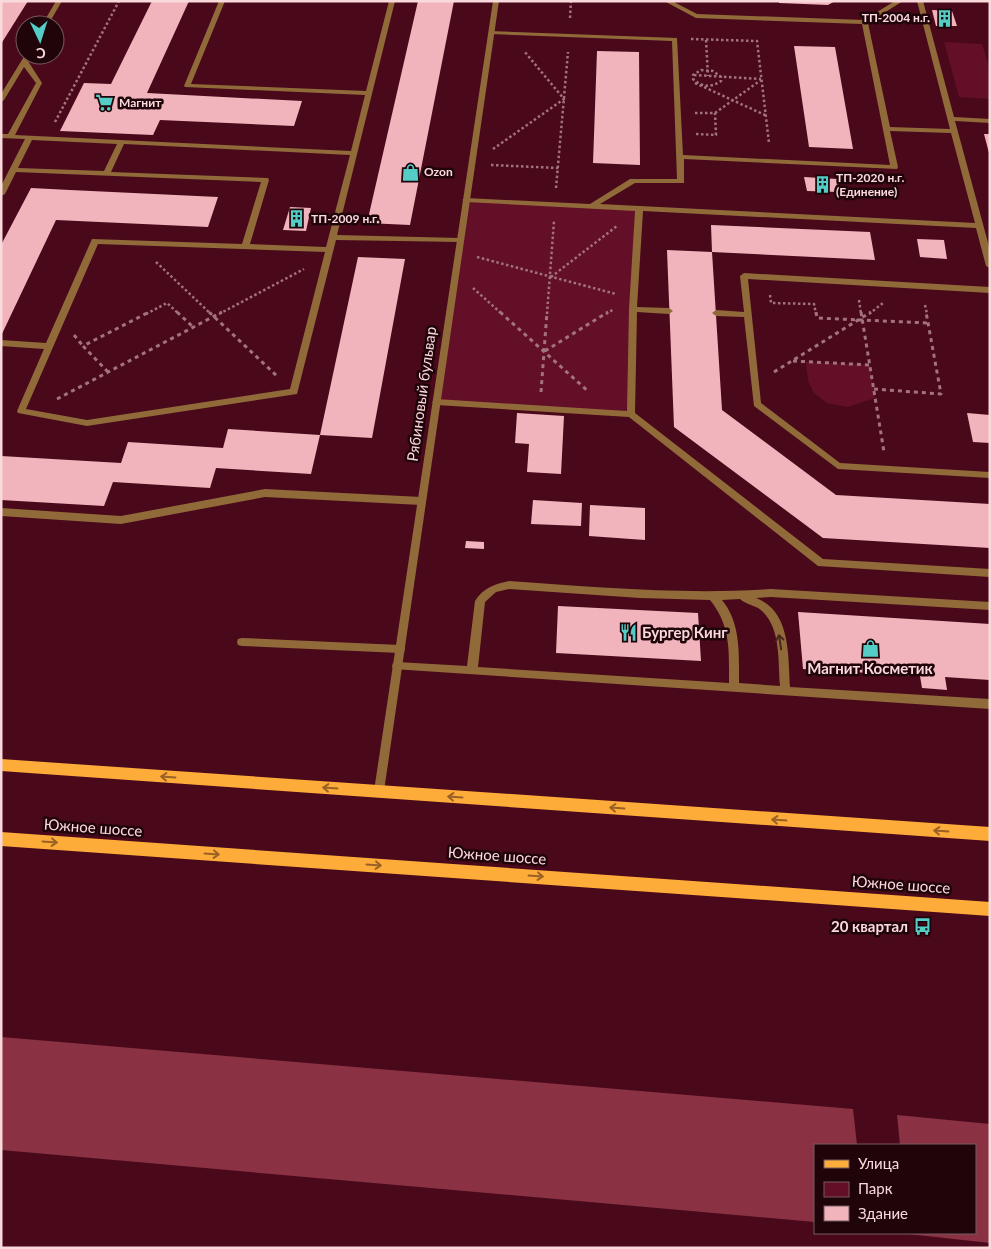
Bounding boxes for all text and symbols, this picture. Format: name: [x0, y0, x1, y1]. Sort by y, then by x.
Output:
building icon: ТП-2004 н.г.: [934, 8, 954, 28]
place label: ТП-2004 н.г.: [862, 10, 930, 25]
north arrow: [15, 15, 65, 65]
text: С: [35, 45, 46, 62]
supermarket icon: Магнит: [95, 93, 115, 113]
place label: Магнит: [119, 95, 162, 110]
shop icon: Ozon: [400, 162, 420, 182]
place label: Ozon: [424, 164, 453, 179]
place label: ТП-2020 н.г. (Единение): [836, 170, 904, 199]
building icon: ТП-2020 н.г. (Единение): [812, 175, 832, 195]
building icon: ТП-2009 н.г.: [287, 209, 307, 229]
place label: ТП-2009 н.г.: [311, 211, 379, 226]
street label: Рябиновый бульвар: [403, 325, 439, 462]
restaurant icon: Бургер Кинг: [618, 623, 638, 643]
place label: Бургер Кинг: [642, 623, 728, 641]
one-way arrow: [775, 635, 785, 651]
shop icon: Магнит Косметик: [860, 638, 880, 658]
place label: Магнит Косметик: [807, 659, 934, 677]
one-way arrow: [160, 772, 176, 781]
one-way arrow: [322, 783, 338, 793]
one-way arrow: [447, 792, 463, 801]
one-way arrow: [609, 804, 625, 813]
street label: Южное шоссе: [43, 815, 143, 839]
one-way arrow: [771, 815, 787, 824]
one-way arrow: [933, 826, 949, 836]
one-way arrow: [42, 838, 58, 847]
street label: Южное шоссе: [447, 843, 547, 867]
one-way arrow: [204, 849, 220, 858]
one-way arrow: [366, 860, 382, 870]
one-way arrow: [528, 872, 544, 881]
street label: Южное шоссе: [851, 872, 951, 896]
place label: 20 квартал: [831, 917, 908, 935]
bus stop icon: 20 квартал: [912, 917, 932, 937]
legend: [814, 1144, 976, 1234]
text: Улица: [858, 1154, 899, 1172]
text: Парк: [858, 1179, 893, 1197]
text: Здание: [858, 1204, 908, 1222]

